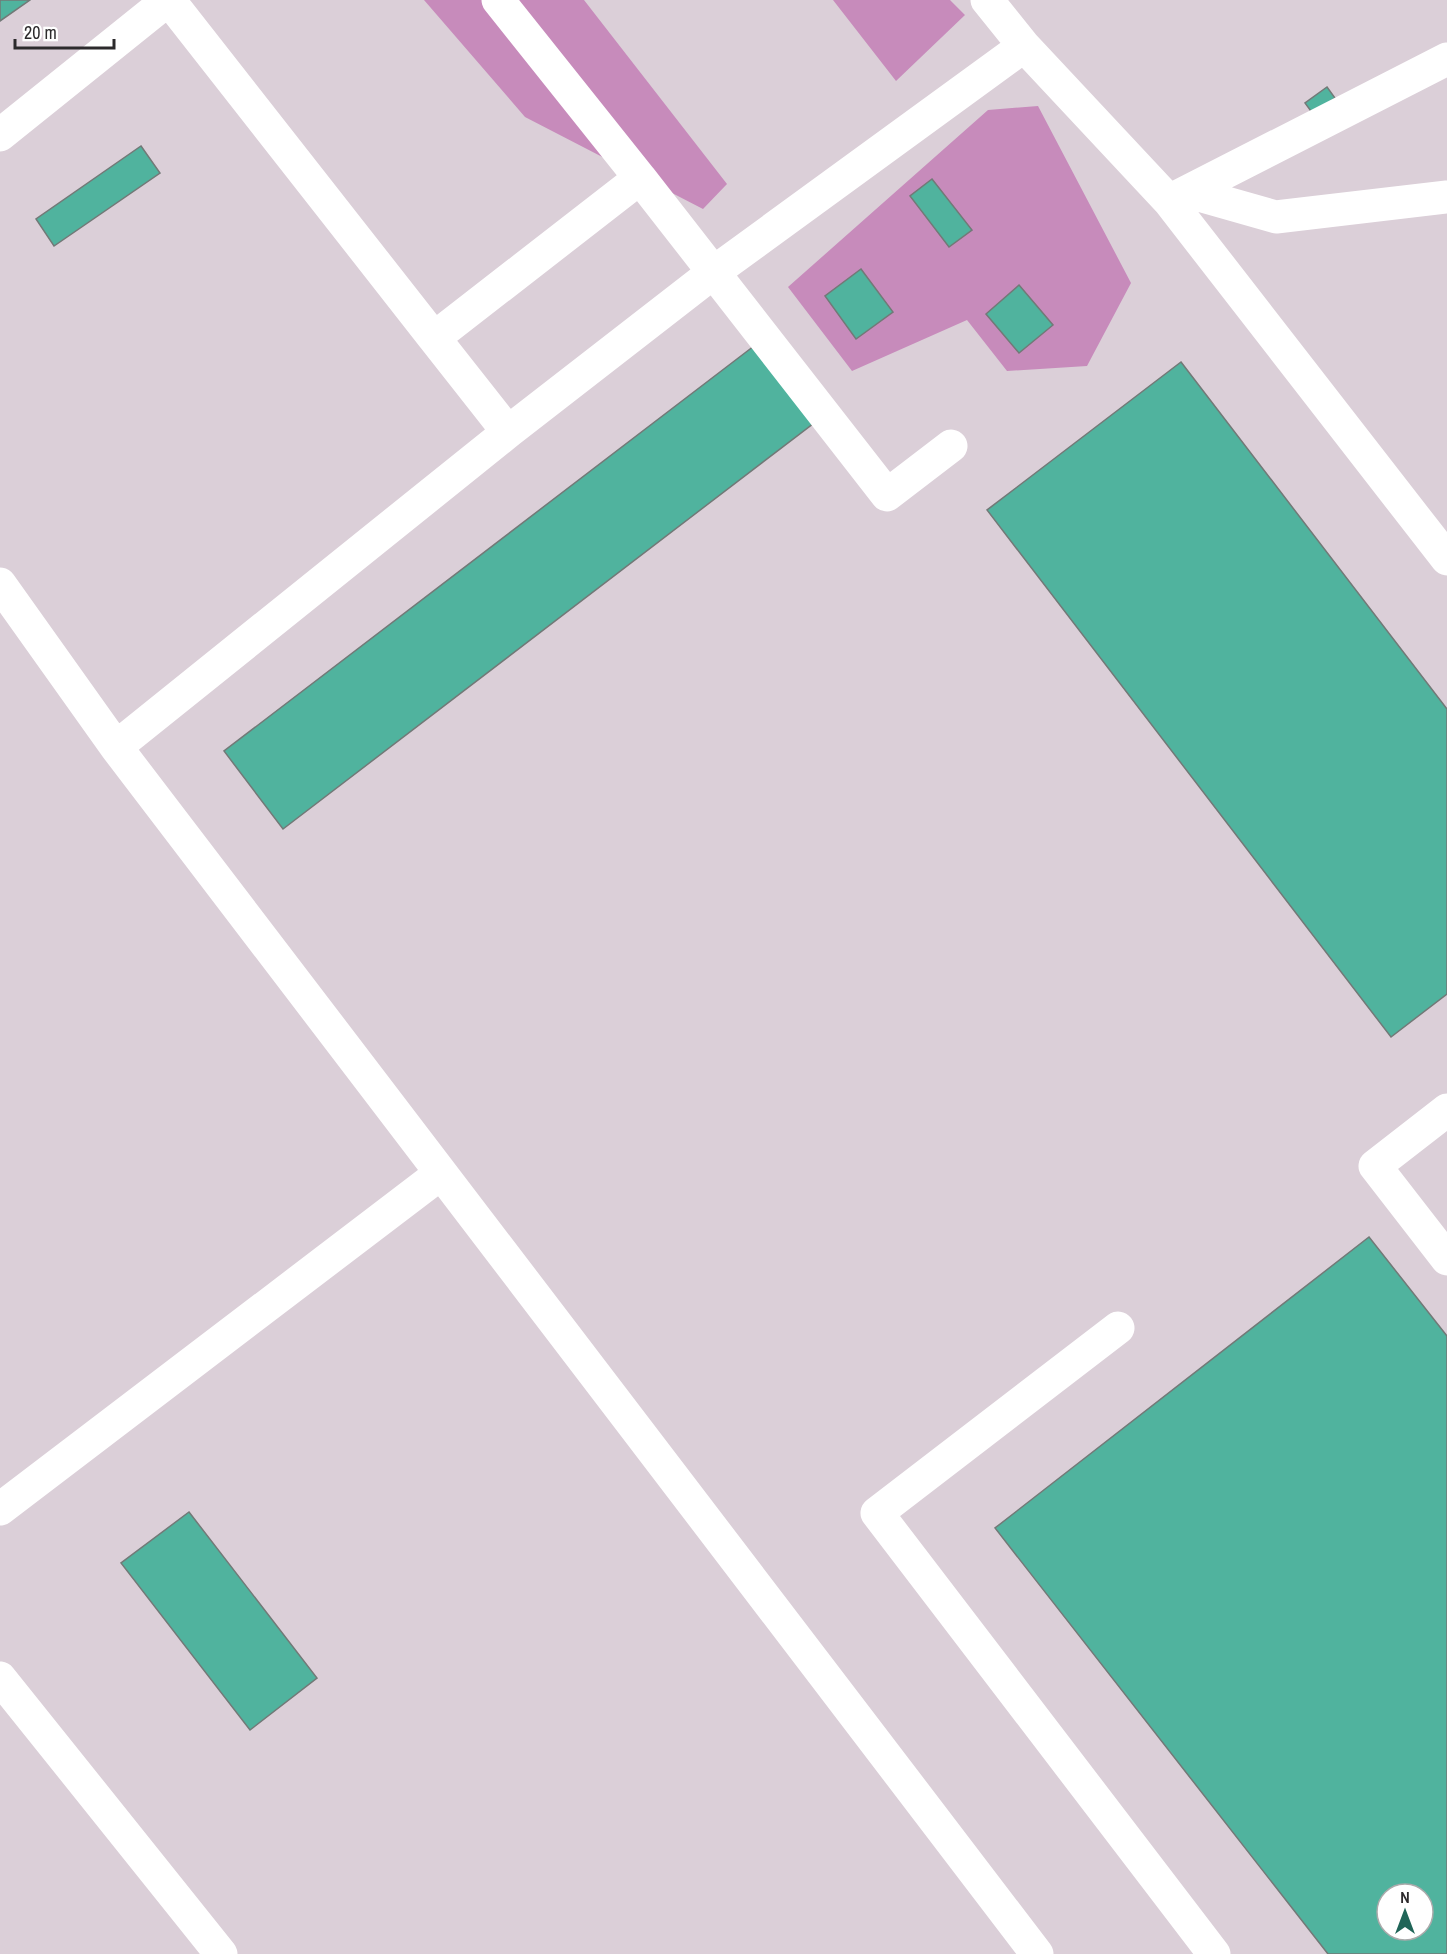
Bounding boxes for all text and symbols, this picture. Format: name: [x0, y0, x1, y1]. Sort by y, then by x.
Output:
scale bar: [15, 12, 114, 50]
text: 20 m: [24, 20, 57, 45]
north arrow: [1375, 1882, 1435, 1942]
text: N: [1400, 1886, 1410, 1908]

